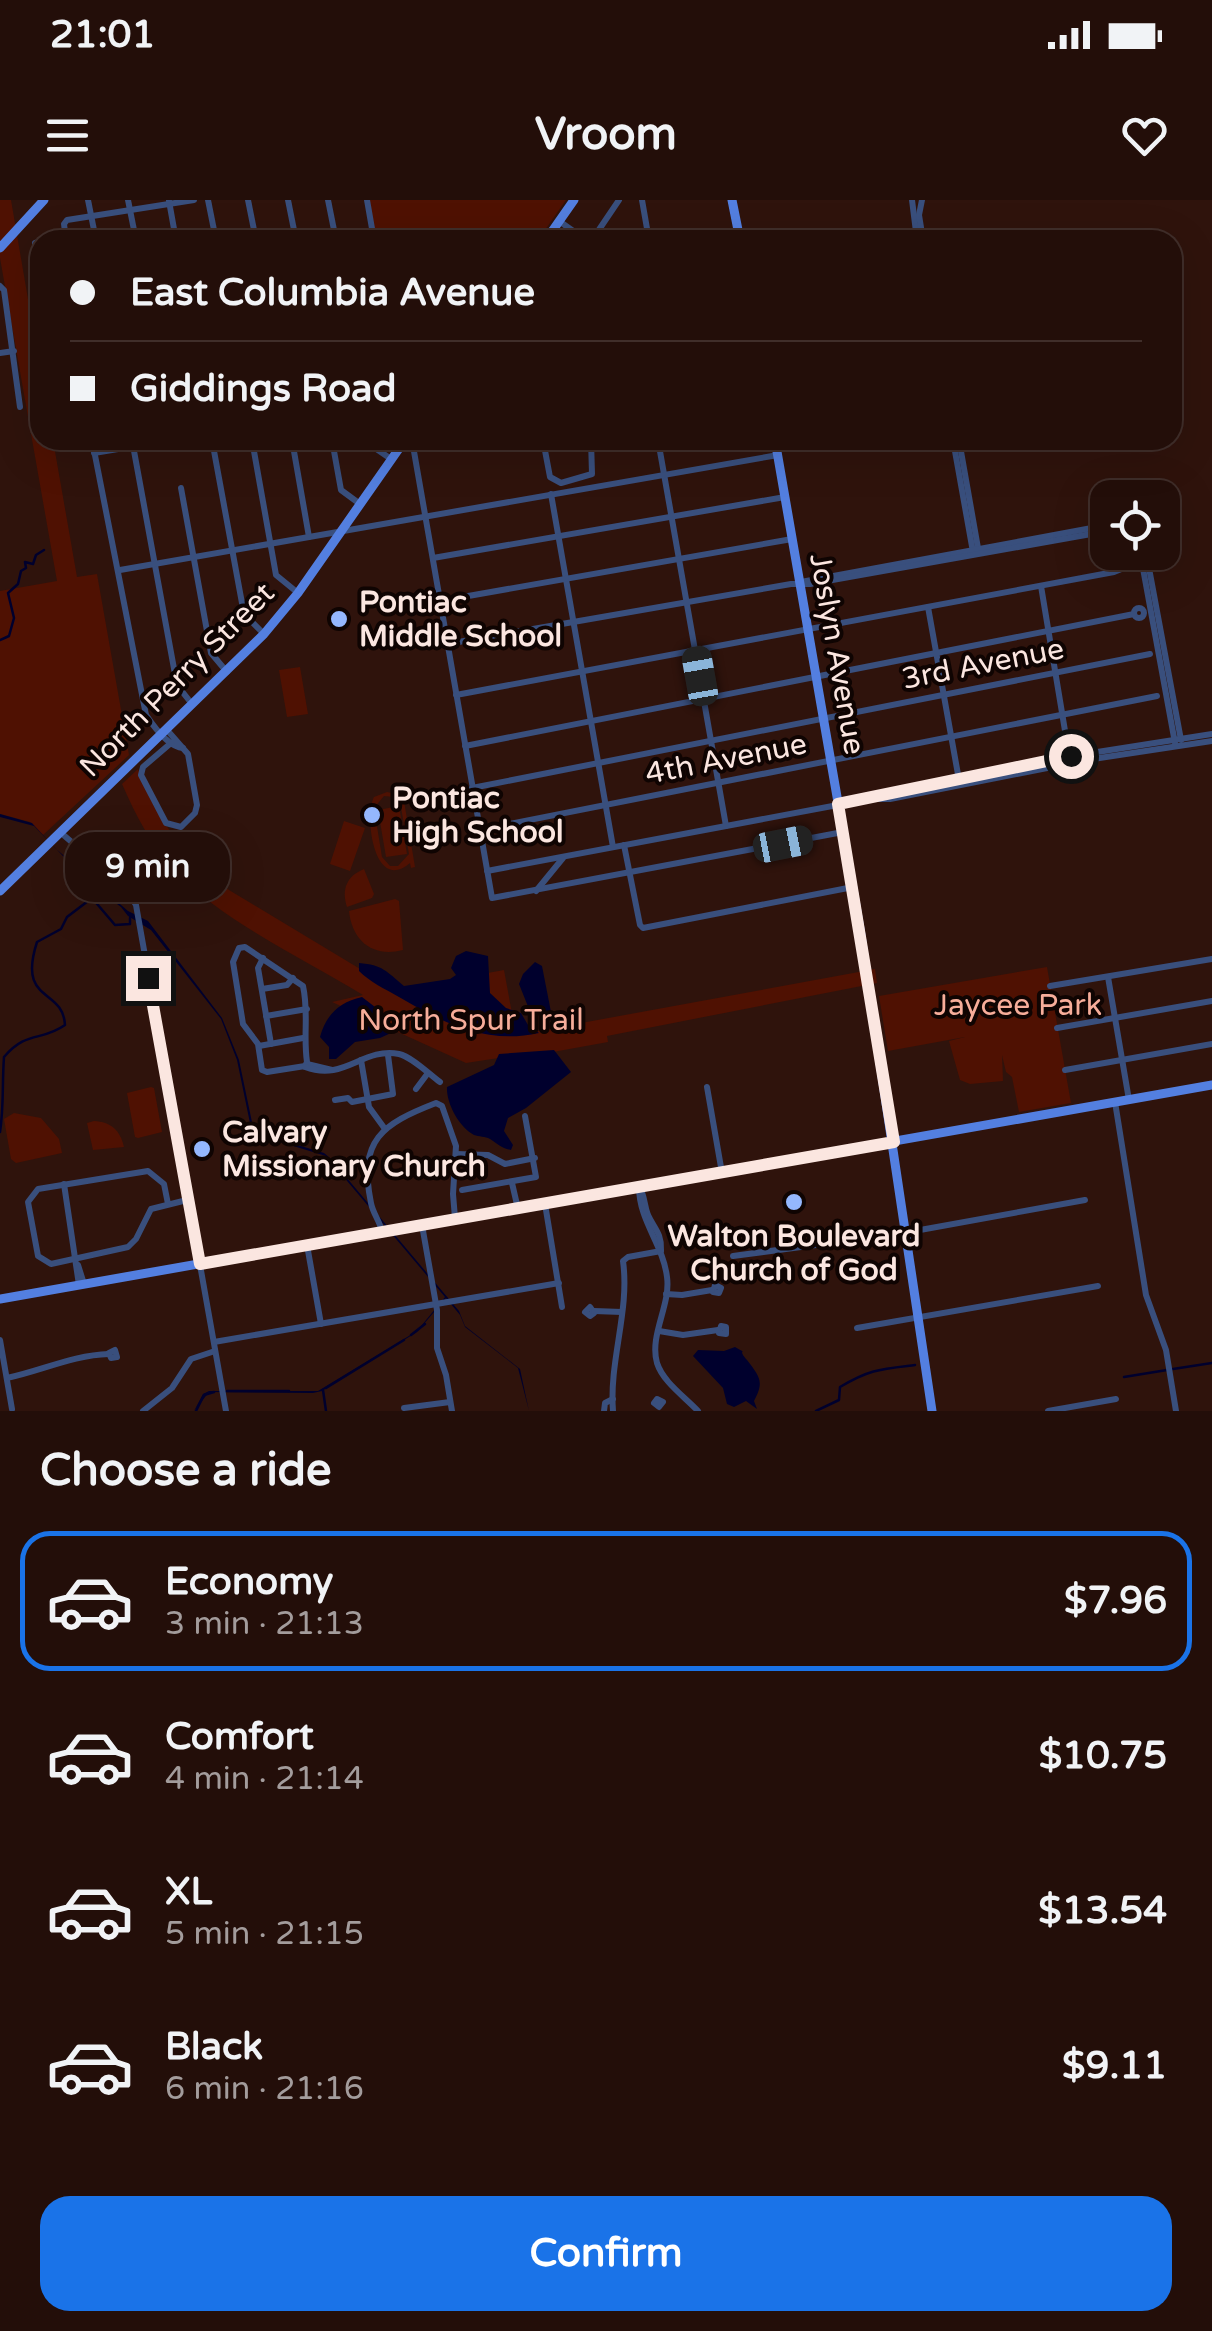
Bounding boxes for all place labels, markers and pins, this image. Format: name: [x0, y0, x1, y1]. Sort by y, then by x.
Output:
place label: Pontiac Middle School: [359, 584, 562, 655]
marker: Pontiac Middle School: [328, 608, 350, 630]
place label: Pontiac High School: [392, 780, 564, 851]
marker: Pontiac High School: [361, 804, 383, 826]
place label: Calvary Missionary Church: [222, 1114, 486, 1185]
marker: Calvary Missionary Church: [191, 1138, 213, 1160]
marker: Walton Boulevard Church of God: [783, 1191, 805, 1213]
place label: Walton Boulevard Church of God: [667, 1218, 921, 1289]

